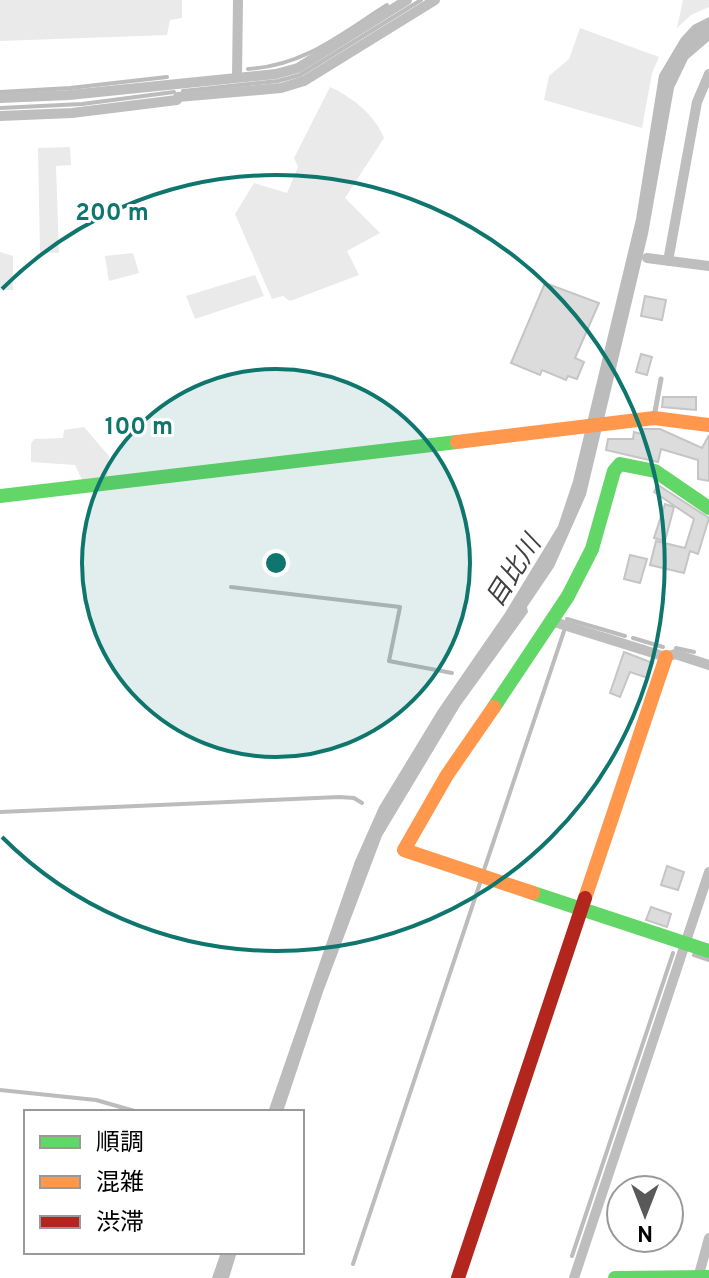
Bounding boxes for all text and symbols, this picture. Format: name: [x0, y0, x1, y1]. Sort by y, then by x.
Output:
text: 200 m: [75, 199, 149, 229]
text: 100 m: [105, 413, 173, 443]
water label: 目比川: [480, 528, 551, 614]
centre of rings: [262, 549, 290, 577]
legend: [24, 1110, 304, 1254]
text: 順調: [96, 1129, 144, 1159]
text: 混雑: [96, 1169, 144, 1199]
north arrow: [605, 1174, 685, 1254]
text: 渋滞: [96, 1209, 144, 1239]
text: N: [637, 1218, 653, 1245]

